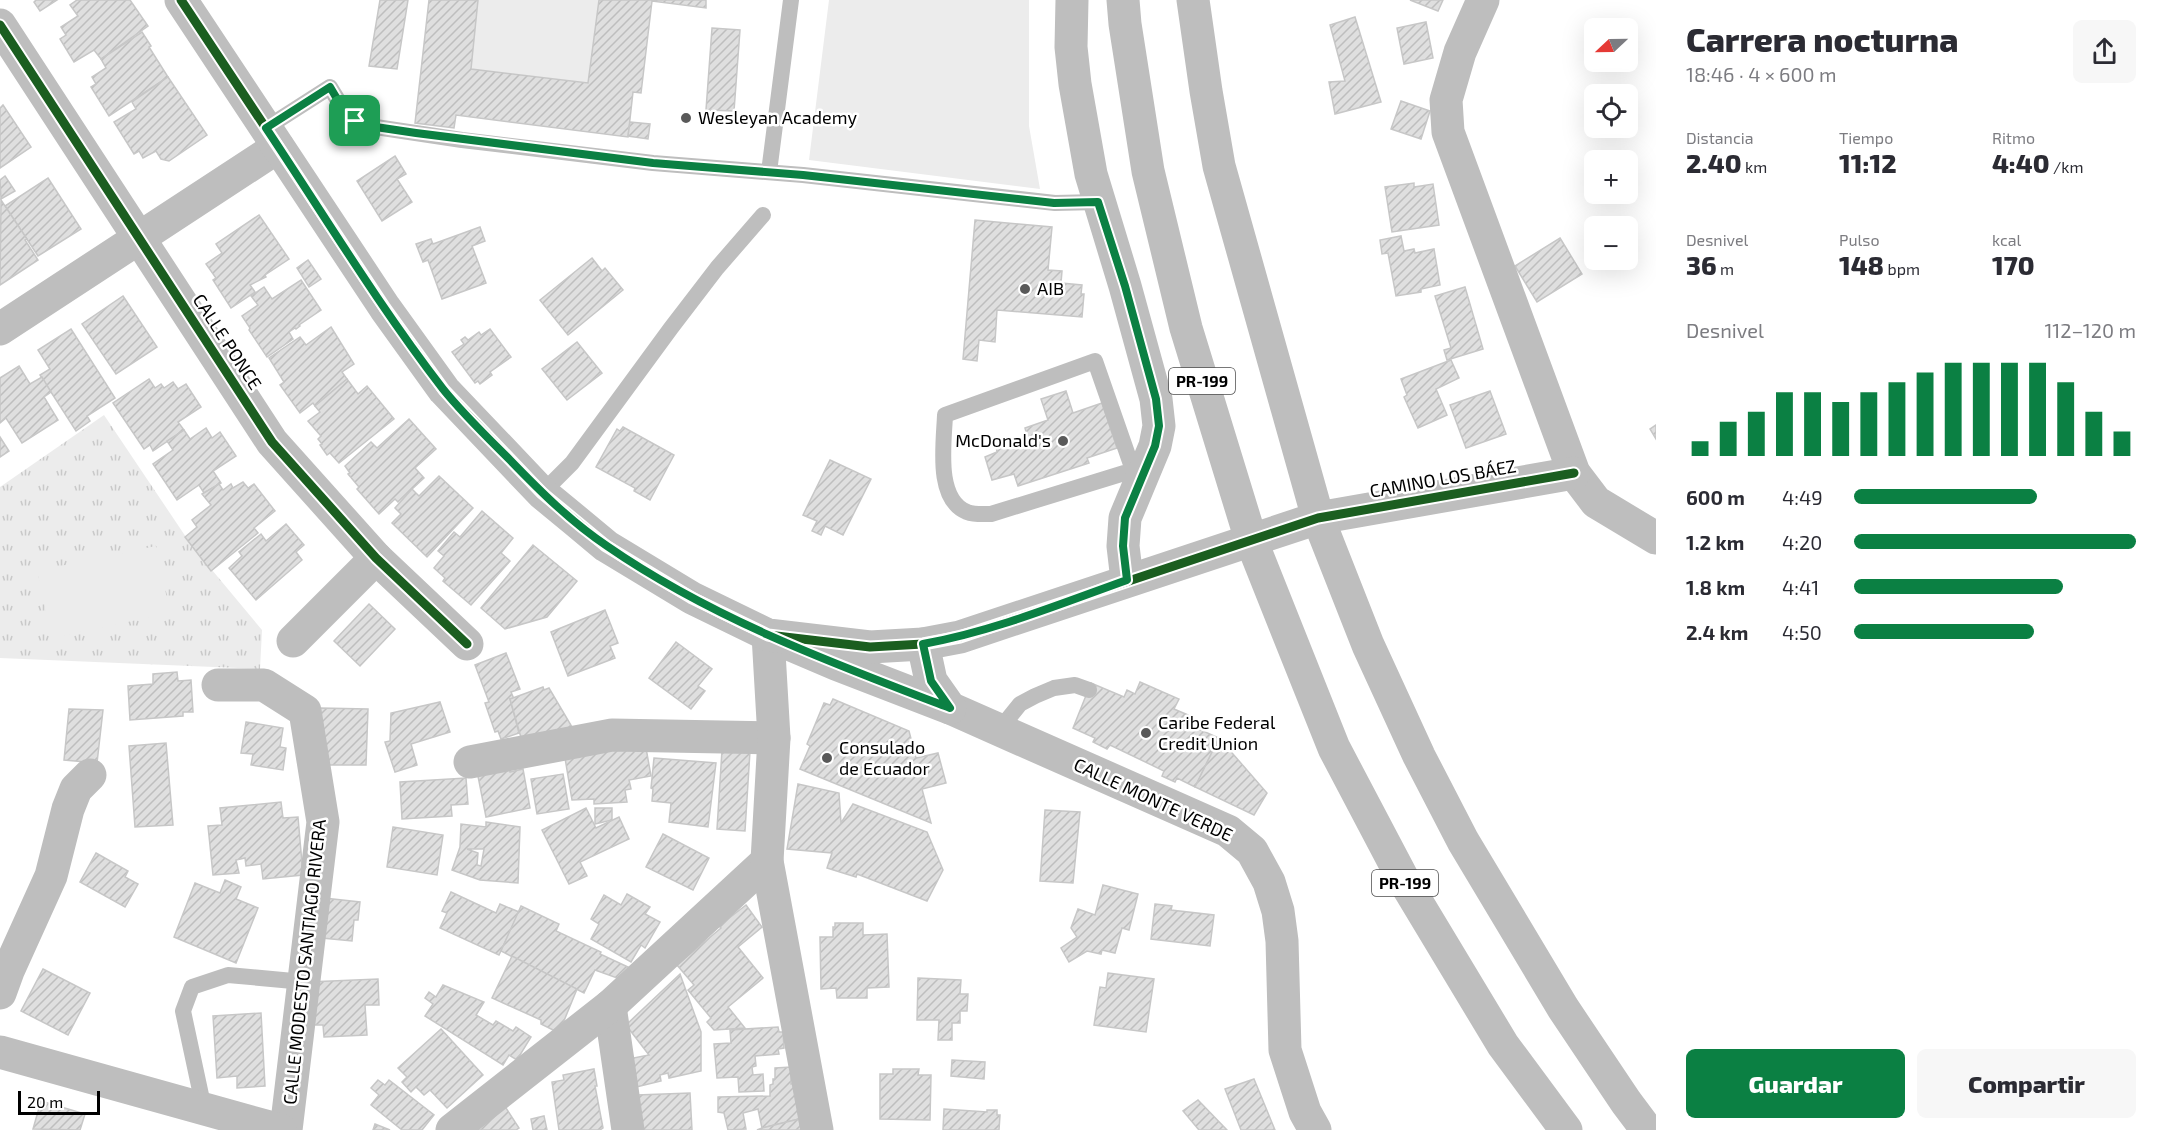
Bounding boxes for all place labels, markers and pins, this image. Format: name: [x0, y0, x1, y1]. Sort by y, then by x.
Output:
pin: [329, 95, 380, 146]
place label: Wesleyan Academy: [698, 106, 857, 128]
marker: Wesleyan Academy: [679, 111, 693, 125]
place label: AIB: [1037, 277, 1064, 299]
marker: AIB: [1018, 282, 1032, 296]
place label: McDonald's: [955, 429, 1051, 451]
marker: McDonald's: [1056, 434, 1070, 448]
place label: Caribe Federal Credit Union: [1158, 711, 1276, 754]
marker: Caribe Federal Credit Union: [1139, 726, 1153, 740]
place label: Consulado de Ecuador: [839, 736, 930, 779]
marker: Consulado de Ecuador: [820, 751, 834, 765]

